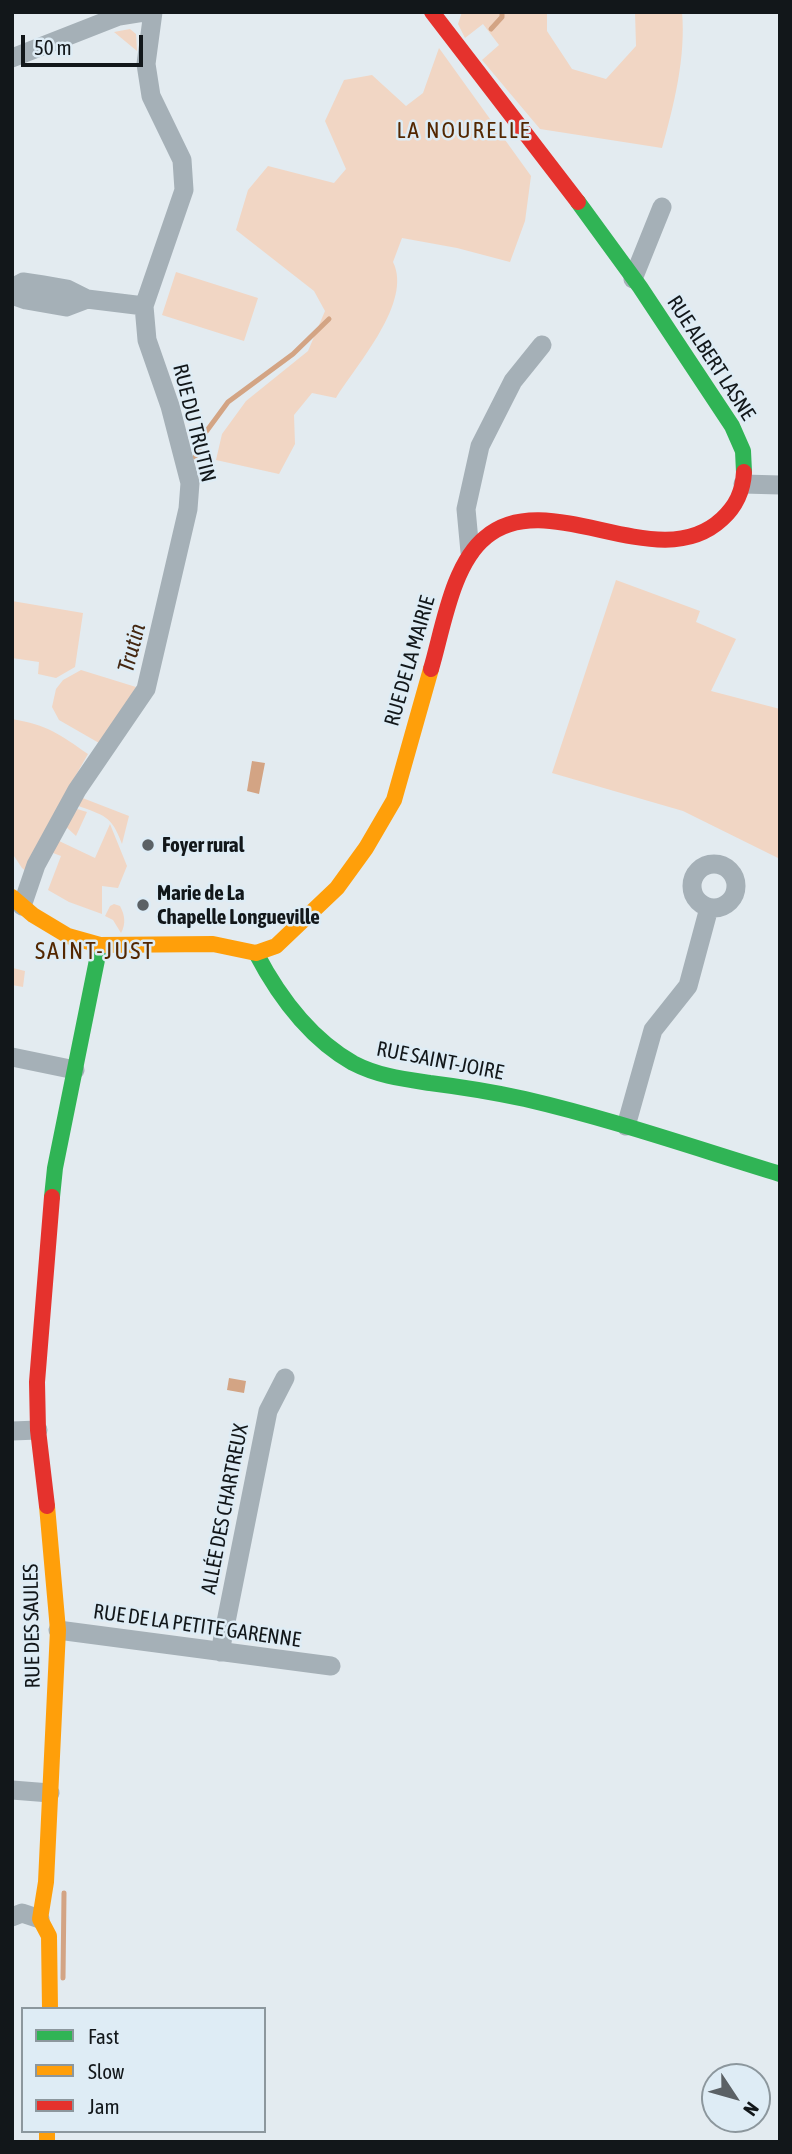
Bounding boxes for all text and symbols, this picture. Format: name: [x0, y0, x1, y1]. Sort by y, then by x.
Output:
scale bar: [24, 21, 147, 65]
text: 50 m: [34, 35, 72, 59]
district label: LA NOURELLE: [398, 117, 530, 145]
street label: RUE ALBERT LASNE: [661, 291, 761, 425]
street label: RUE DU TRUTIN: [167, 361, 221, 485]
street label: RUE DE LA MAIRIE: [379, 593, 441, 729]
water label: Trutin: [112, 620, 152, 676]
place label: Foyer rural: [162, 832, 244, 858]
marker: Foyer rural: [140, 837, 156, 853]
place label: Marie de La Chapelle Longueville: [157, 880, 320, 930]
marker: Marie de La Chapelle Longueville: [135, 897, 151, 913]
district label: SAINT-JUST: [36, 937, 154, 965]
street label: RUE SAINT-JOIRE: [374, 1036, 506, 1086]
street label: ALLÉE DES CHARTREUX: [196, 1422, 254, 1596]
street label: RUE DES SAULES: [18, 1564, 46, 1688]
street label: RUE DE LA PETITE GARENNE: [92, 1599, 302, 1653]
legend: [21, 2007, 266, 2133]
text: Fast: [88, 2024, 119, 2048]
text: Slow: [88, 2059, 124, 2083]
north arrow: [701, 2063, 771, 2133]
text: Jam: [88, 2094, 120, 2118]
text: N: [739, 2098, 764, 2120]

